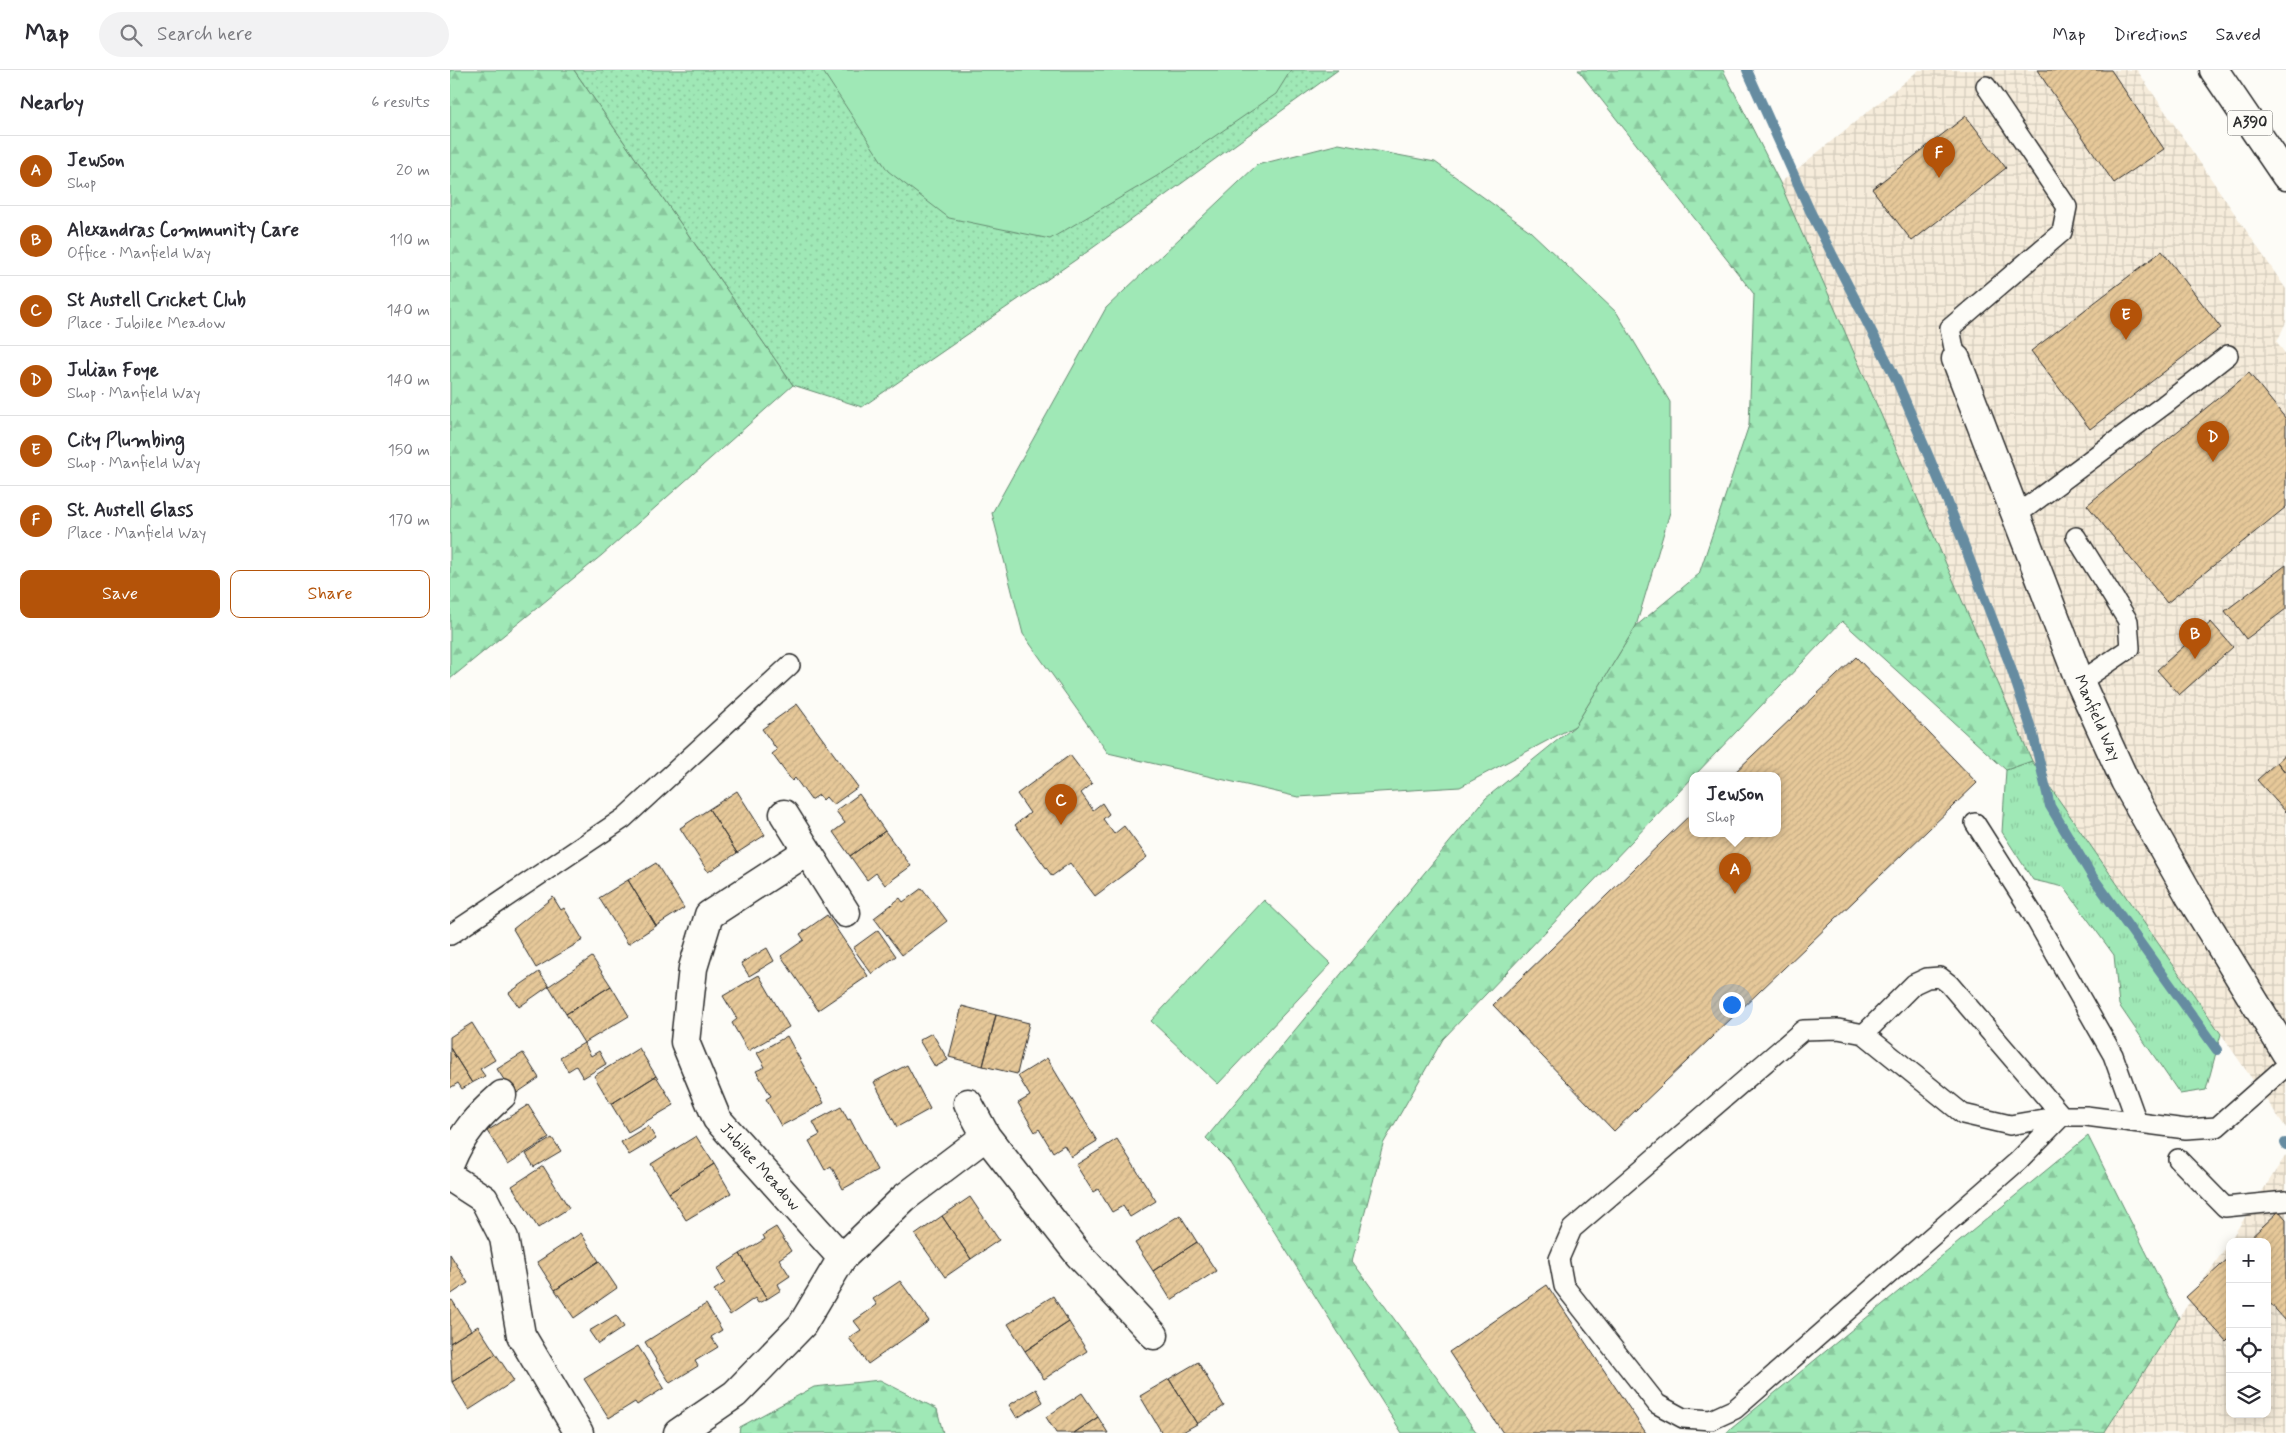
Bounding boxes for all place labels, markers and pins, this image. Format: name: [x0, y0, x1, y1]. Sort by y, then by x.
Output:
pin: F: [1923, 137, 1955, 178]
pin: E: [2110, 299, 2142, 340]
pin: D: [2197, 421, 2229, 462]
pin: B: [2179, 618, 2211, 659]
pin: C: [1045, 784, 1077, 825]
pin: A: [1719, 853, 1751, 894]

